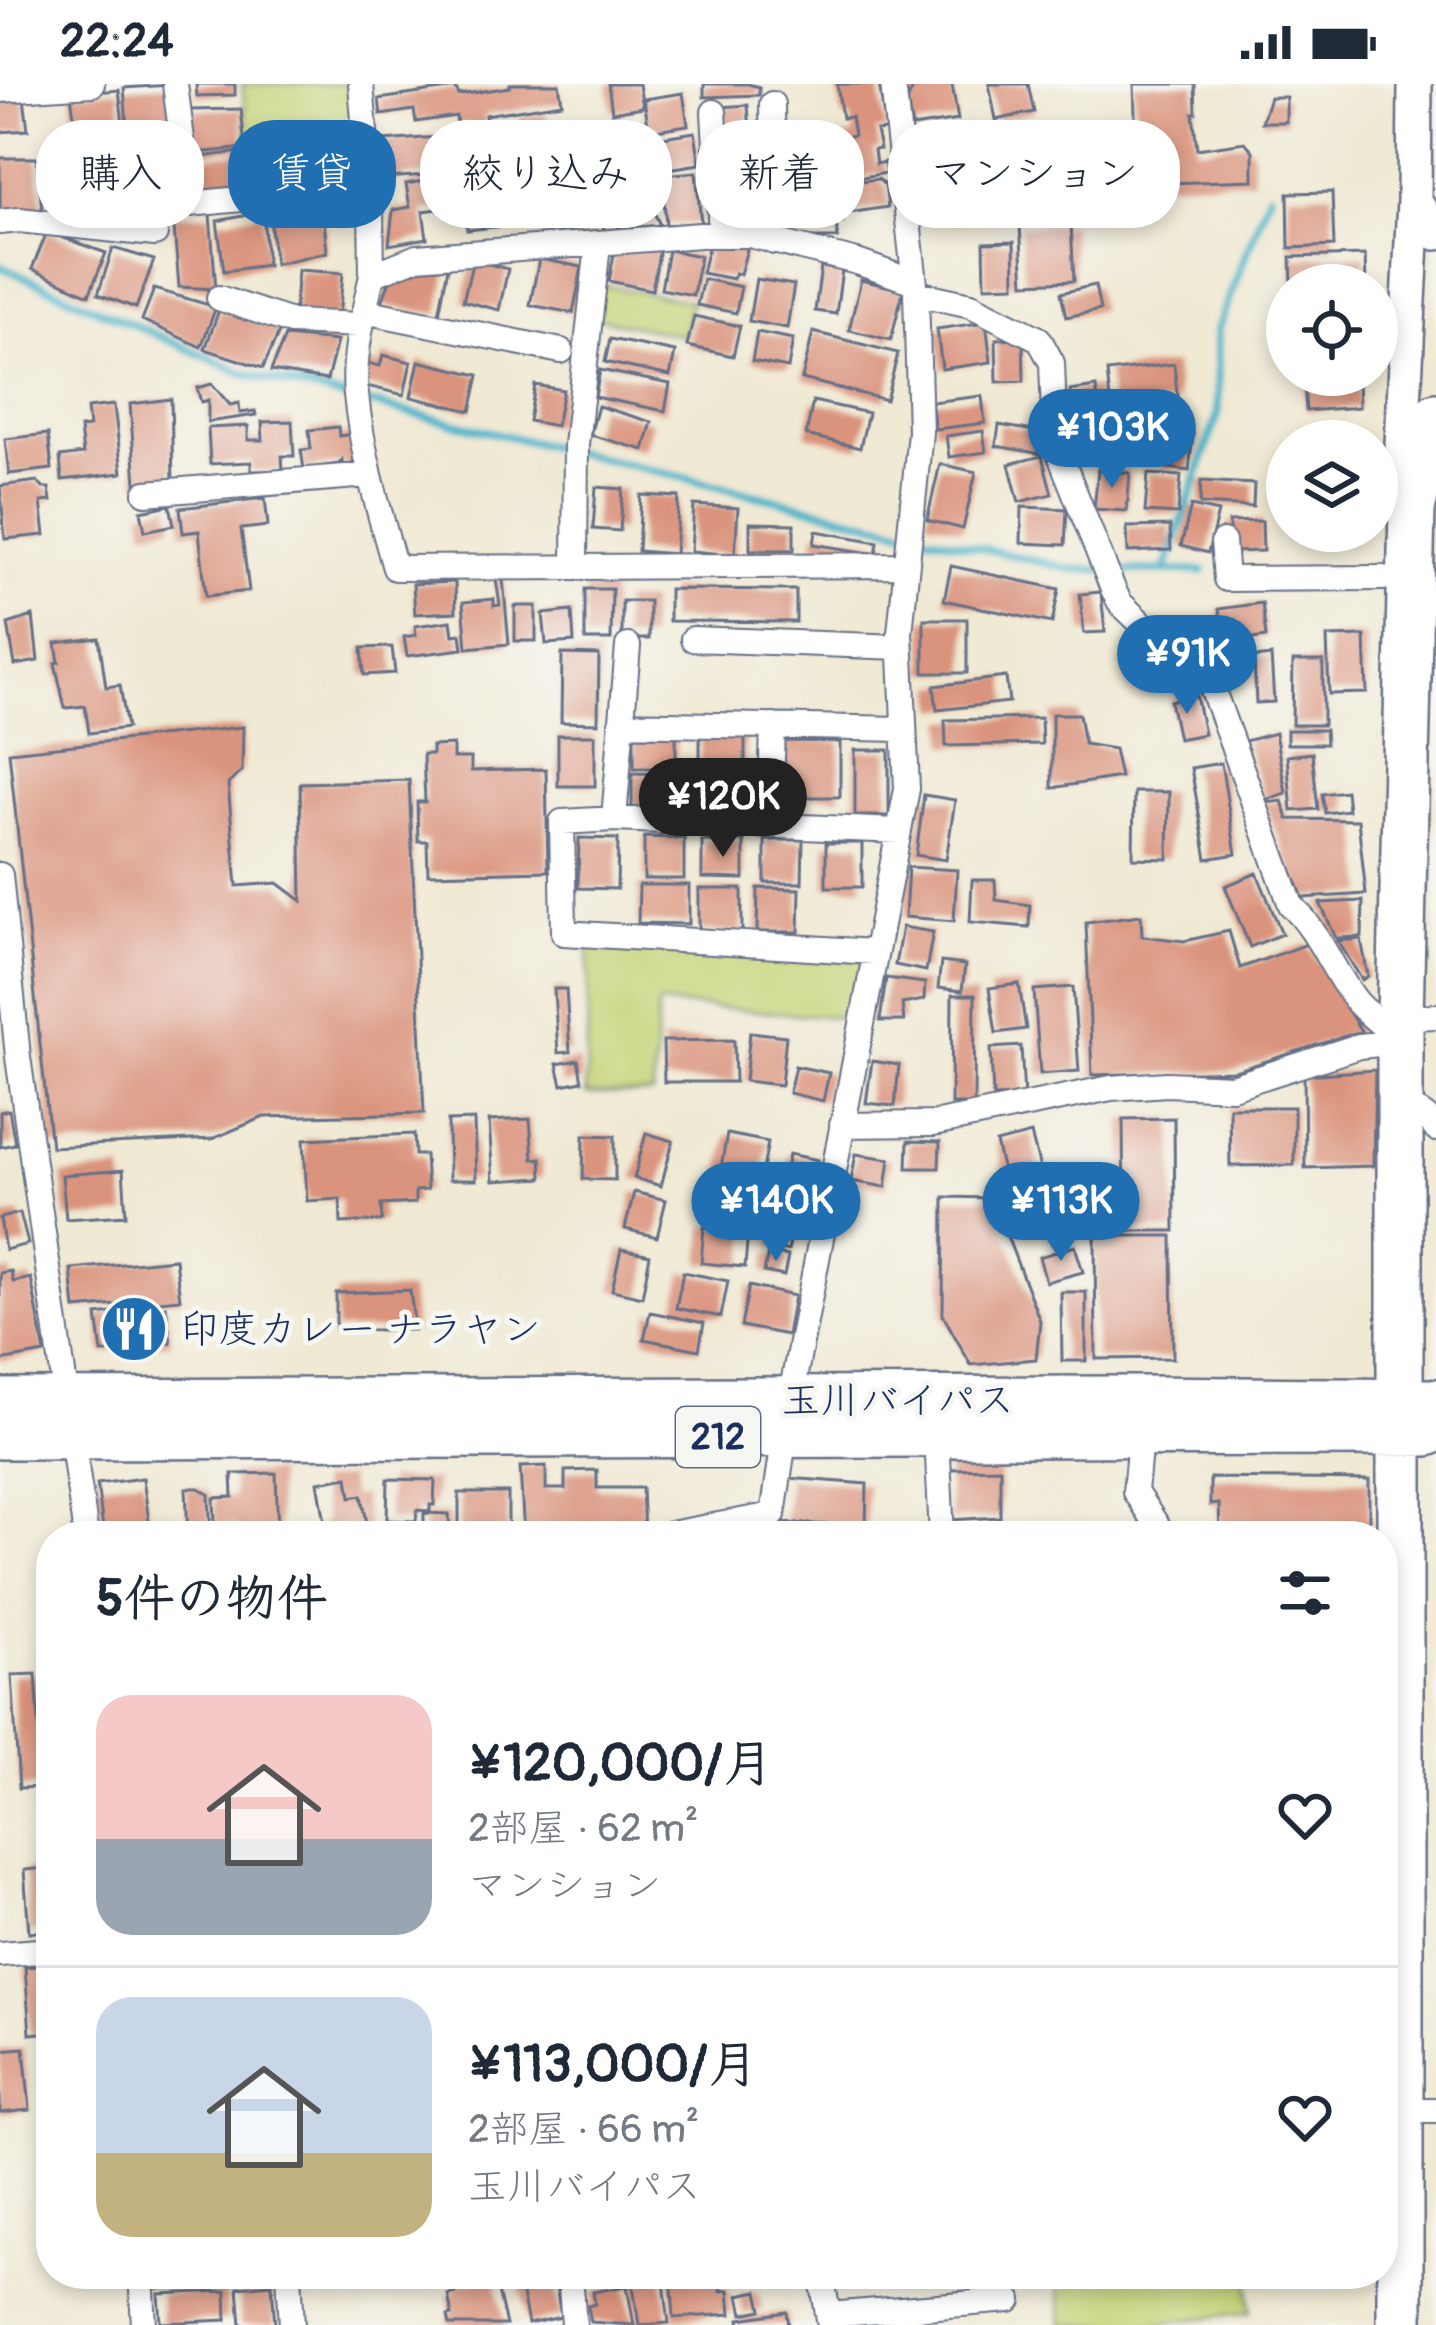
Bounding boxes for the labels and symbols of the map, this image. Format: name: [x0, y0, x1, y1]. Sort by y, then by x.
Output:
pin: ¥103K: [1028, 389, 1196, 491]
pin: ¥91K: [1116, 615, 1258, 717]
pin: ¥120K: [639, 758, 807, 860]
pin: ¥140K: [692, 1162, 860, 1264]
pin: ¥113K: [977, 1162, 1145, 1264]
restaurant icon: 印度カレー ナラヤン: [99, 1294, 169, 1364]
place label: 印度カレー ナラヤン: [180, 1305, 541, 1354]
street label: 玉川バイパス: [781, 1376, 1015, 1425]
road number: 212: [676, 1407, 760, 1467]

